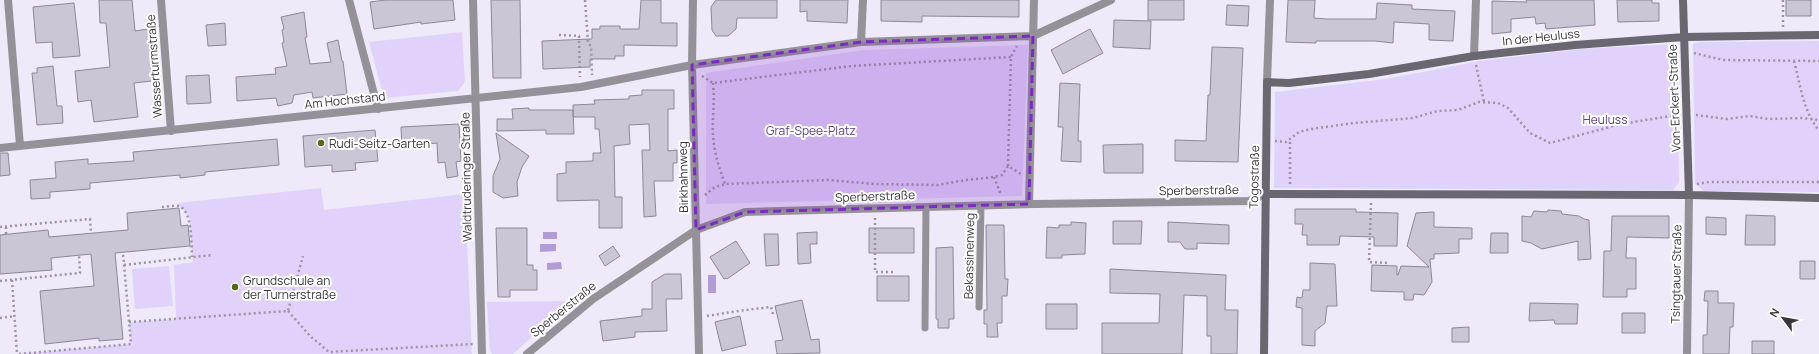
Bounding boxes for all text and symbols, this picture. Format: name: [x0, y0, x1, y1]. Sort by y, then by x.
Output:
street label: Wasserturmstraße: [142, 14, 166, 118]
street label: In der Heuluss: [1501, 24, 1581, 50]
street label: Von-Erckert-Straße: [1664, 44, 1684, 152]
street label: Am Hochstand: [304, 87, 386, 113]
park label: Heuluss: [1583, 111, 1627, 128]
street label: Waldtruderinger Straße: [456, 112, 476, 242]
park label: Graf-Spee-Platz: [766, 122, 856, 139]
place label: Rudi-Seitz-Garten: [329, 135, 430, 152]
marker: Rudi-Seitz-Garten: [316, 138, 326, 148]
street label: Birkhahnweg: [674, 141, 692, 213]
street label: Togostraße: [1245, 145, 1263, 209]
street label: Sperberstraße: [1159, 181, 1239, 199]
street label: Sperberstraße: [835, 186, 915, 206]
street label: Bekassinenweg: [960, 213, 978, 299]
street label: Tsingtauer Straße: [1667, 224, 1685, 324]
place label: Grundschule an der Turnerstraße: [243, 272, 336, 303]
street label: Sperberstraße: [527, 277, 599, 341]
marker: Grundschule an der Turnerstraße: [230, 282, 240, 292]
north arrow: [1763, 298, 1803, 338]
text: N: [1766, 305, 1783, 320]

